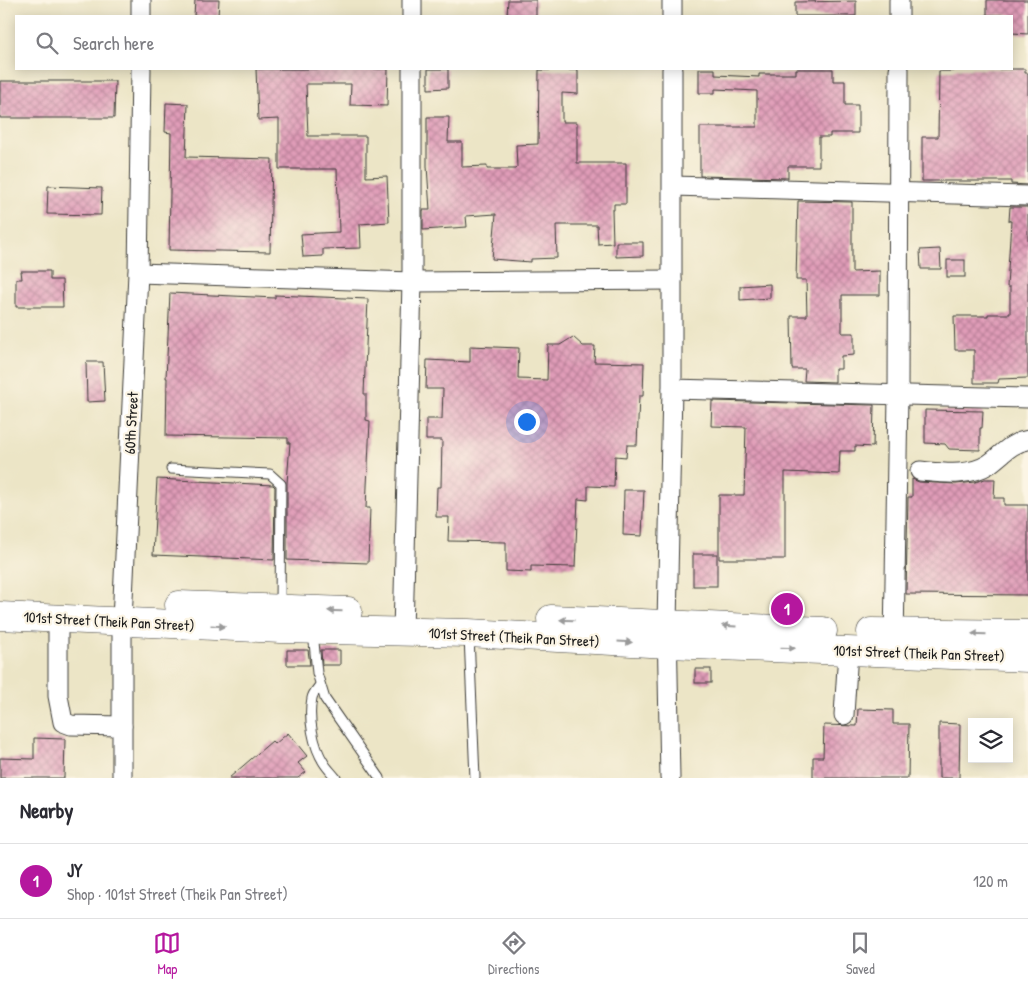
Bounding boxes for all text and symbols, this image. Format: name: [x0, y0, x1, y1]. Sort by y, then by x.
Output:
search box: [15, 15, 1013, 70]
icon: search: [33, 29, 61, 57]
text: Search here: [73, 30, 154, 56]
street label: 60th Street: [119, 390, 143, 455]
your location: [514, 409, 540, 435]
pin: 1: [771, 590, 803, 628]
street label: 101st Street (Theik Pan Street): [23, 606, 195, 636]
one-way arrow: [326, 606, 342, 614]
one-way arrow: [559, 615, 575, 623]
one-way arrow: [210, 622, 226, 630]
street label: 101st Street (Theik Pan Street): [428, 622, 600, 652]
one-way arrow: [721, 622, 737, 630]
one-way arrow: [971, 630, 987, 638]
one-way arrow: [618, 638, 634, 646]
street label: 101st Street (Theik Pan Street): [833, 640, 1005, 666]
one-way arrow: [780, 645, 796, 653]
map controls: [968, 718, 1013, 763]
button: layers: [968, 718, 1013, 763]
text: Nearby: [20, 796, 73, 825]
text: JY: [67, 857, 82, 883]
text: 1: [33, 870, 39, 892]
text: 120 m: [973, 870, 1008, 892]
text: Shop · 101st Street (Theik Pan Street): [67, 883, 288, 905]
tab: Map: [153, 929, 181, 978]
tab: Directions: [488, 929, 539, 978]
tab: Saved: [846, 929, 875, 978]

